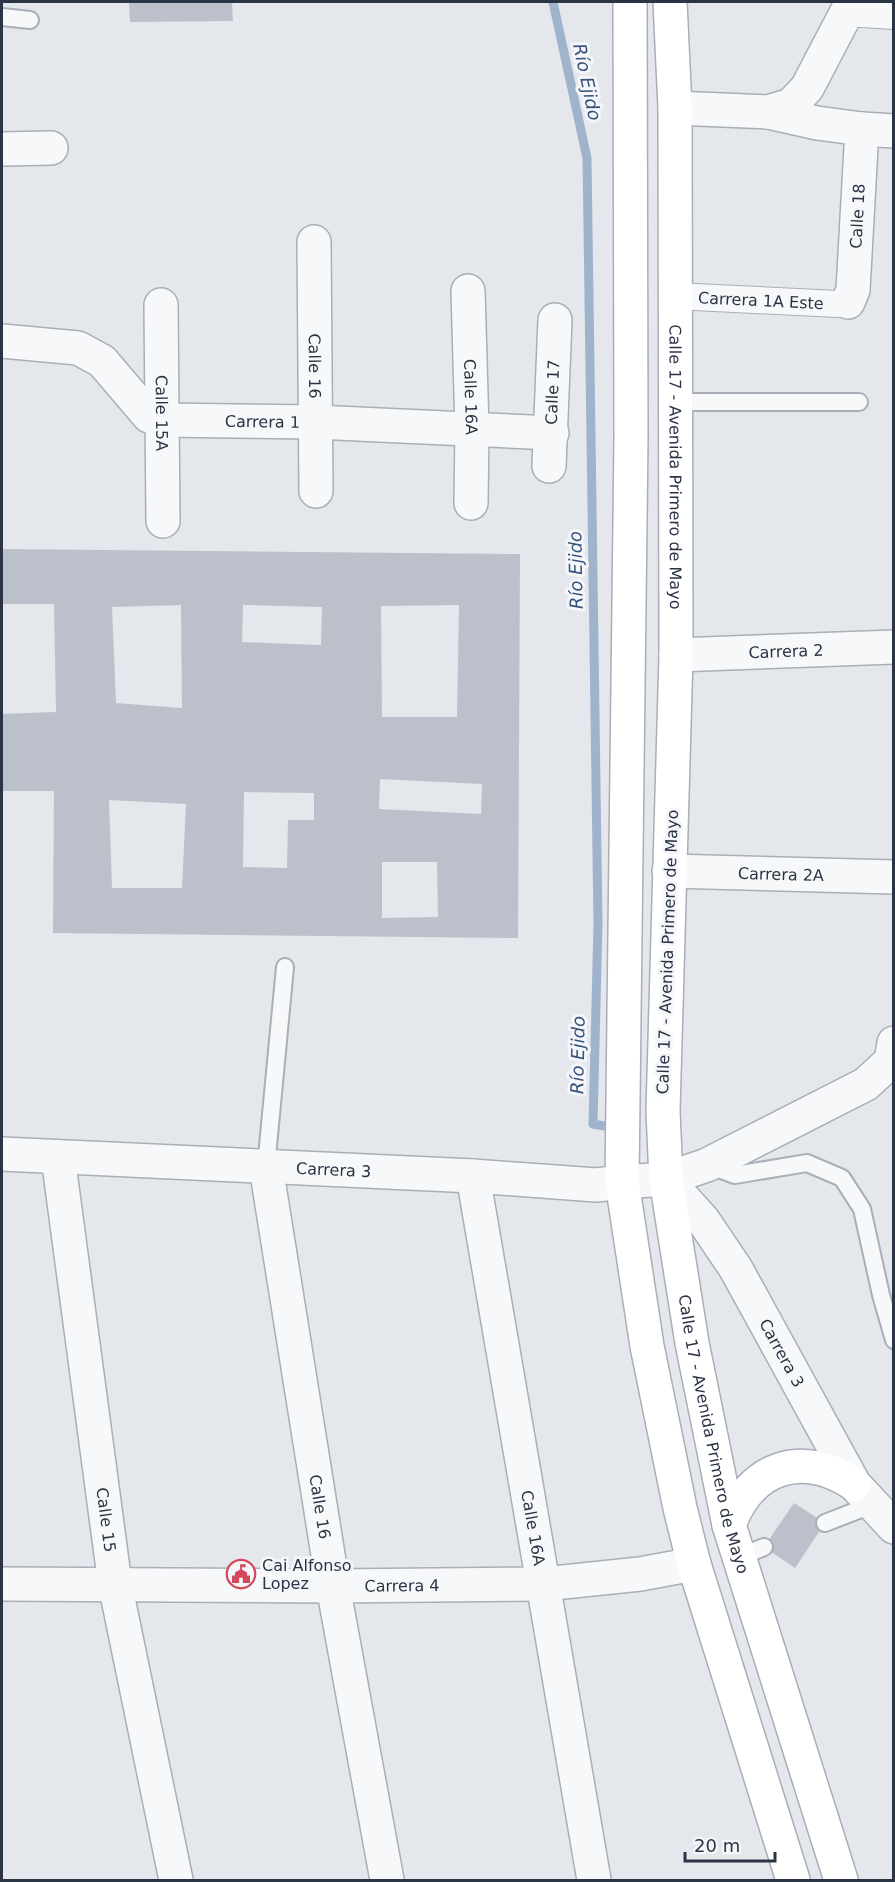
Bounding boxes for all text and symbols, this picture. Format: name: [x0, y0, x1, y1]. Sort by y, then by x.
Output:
water label: Río Ejido: [569, 42, 606, 122]
street label: Calle 18: [846, 183, 869, 249]
street label: Carrera 1A Este: [698, 288, 824, 313]
street label: Calle 17 - Avenida Primero de Mayo: [665, 324, 685, 609]
street label: Calle 16: [305, 333, 324, 399]
street label: Calle 16A: [460, 359, 481, 435]
street label: Calle 17: [542, 359, 563, 425]
street label: Calle 15A: [152, 375, 171, 451]
street label: Carrera 1: [225, 412, 300, 432]
water label: Río Ejido: [564, 531, 587, 609]
street label: Carrera 2: [748, 641, 824, 662]
street label: Calle 17 - Avenida Primero de Mayo: [653, 809, 682, 1095]
street label: Carrera 2A: [738, 864, 824, 885]
water label: Río Ejido: [566, 1016, 589, 1094]
street label: Carrera 3: [296, 1159, 372, 1181]
street label: Calle 17 - Avenida Primero de Mayo: [674, 1293, 753, 1576]
street label: Carrera 3: [755, 1316, 808, 1391]
street label: Calle 16: [305, 1473, 334, 1540]
street label: Calle 15: [92, 1486, 120, 1553]
street label: Calle 16A: [517, 1489, 549, 1567]
place label: Cai Alfonso Lopez: [262, 1556, 352, 1593]
public building icon: Cai Alfonso Lopez: [225, 1558, 257, 1590]
street label: Carrera 4: [364, 1576, 440, 1596]
scale bar: [685, 1825, 775, 1863]
text: 20 m: [694, 1835, 740, 1856]

